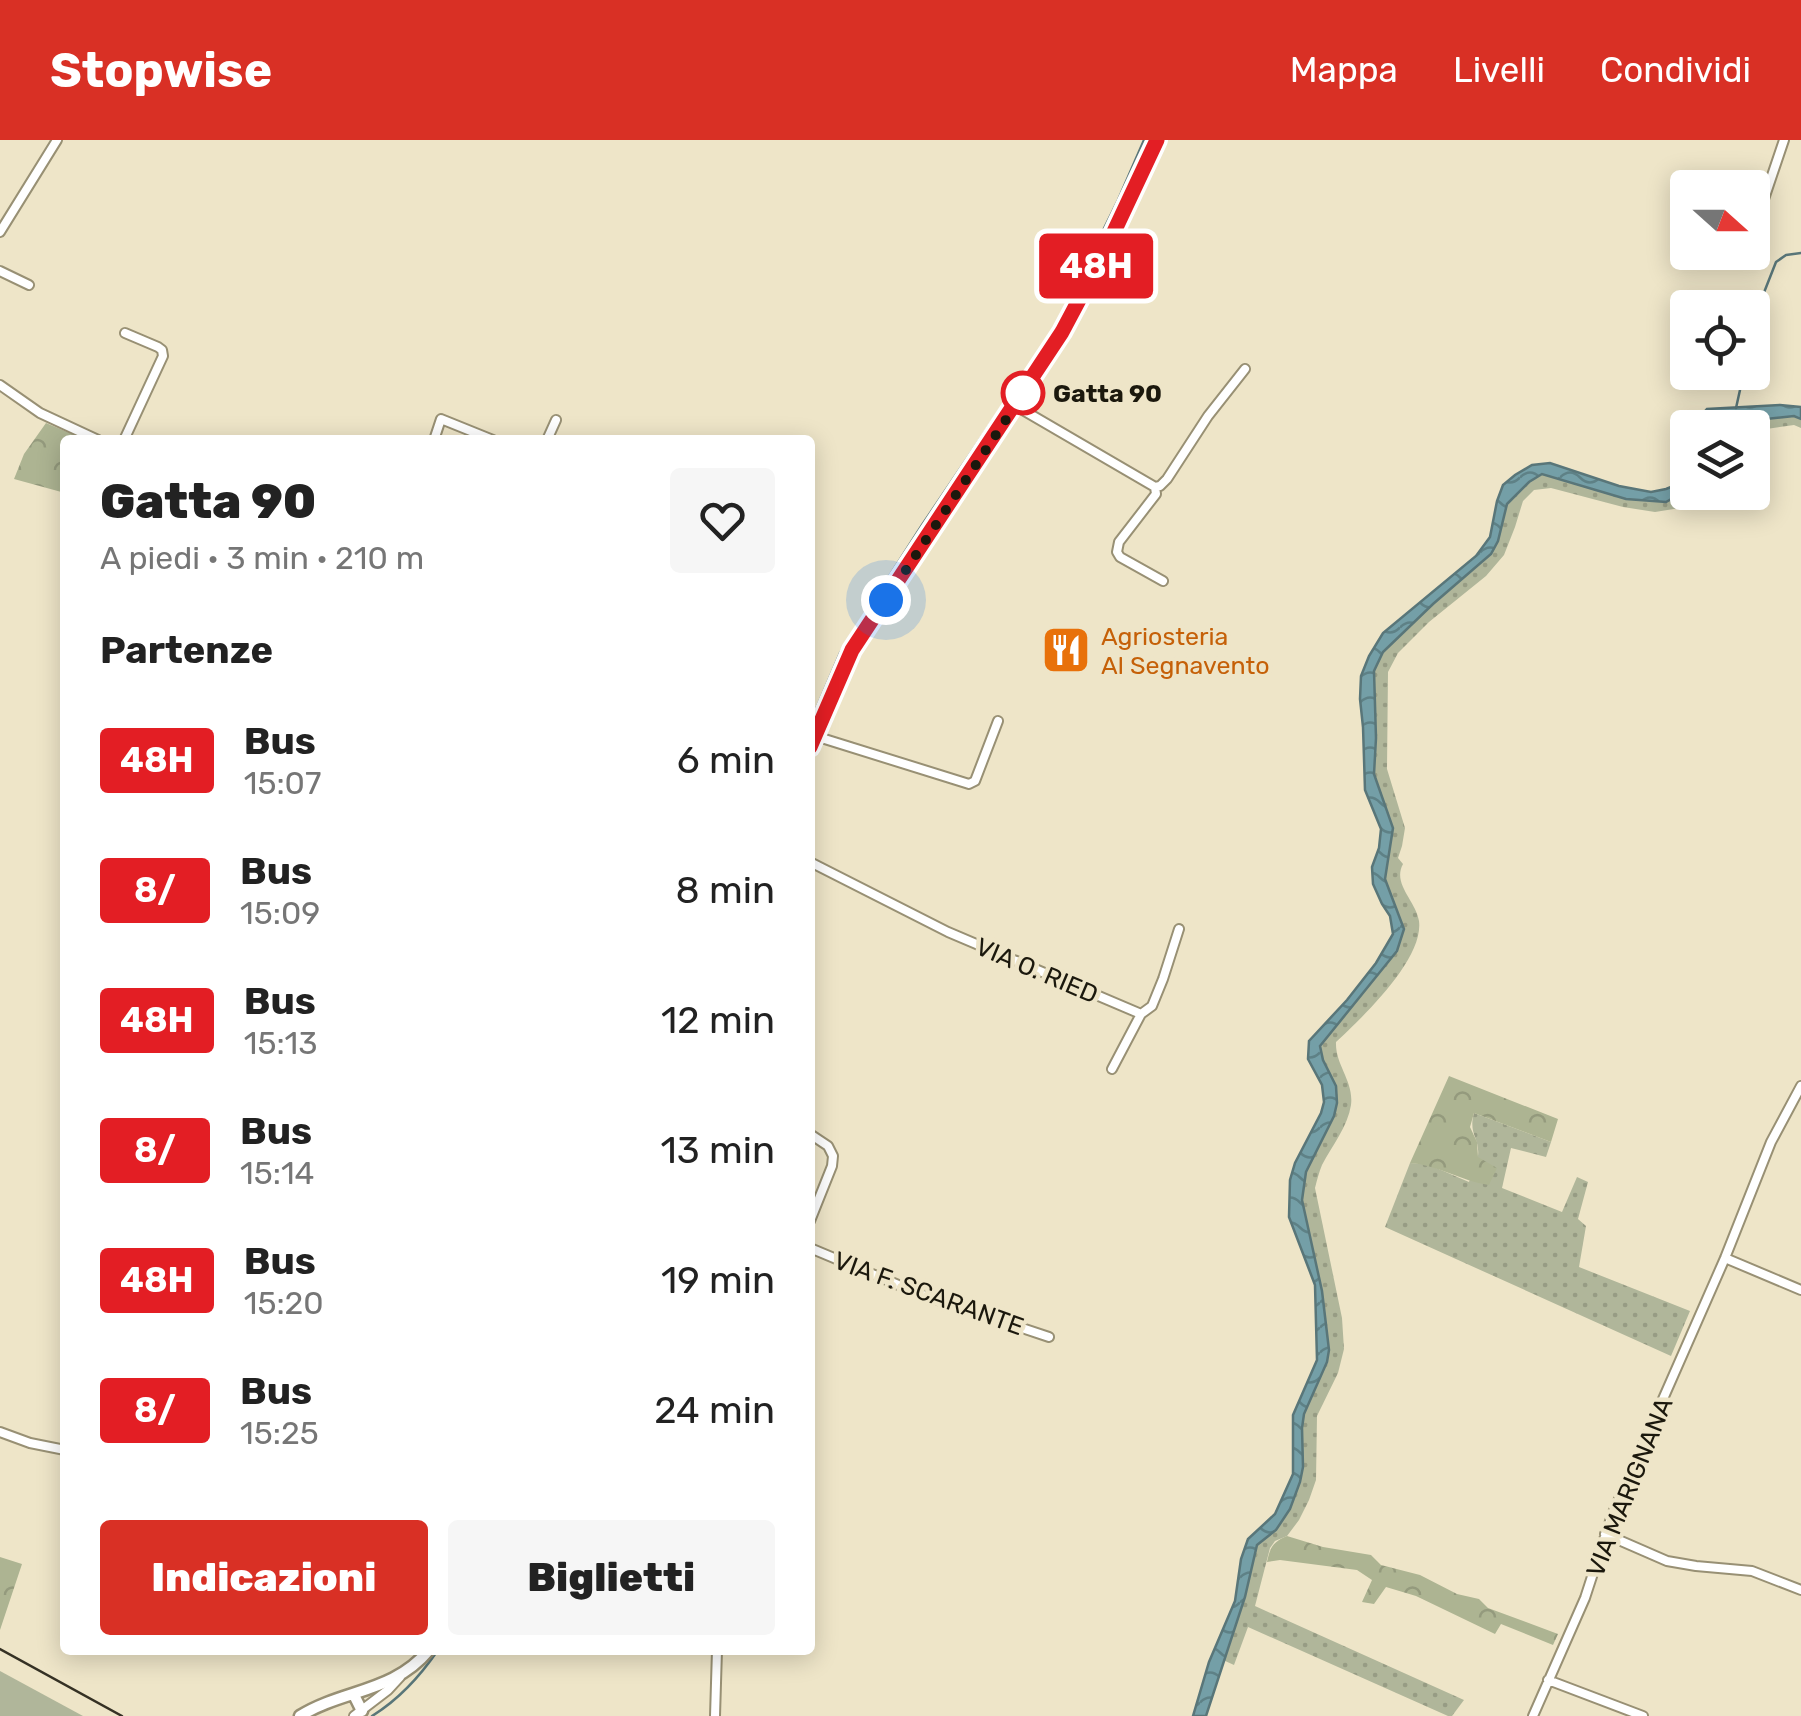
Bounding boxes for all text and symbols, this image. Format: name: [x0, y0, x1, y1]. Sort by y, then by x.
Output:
text: Stopwise: [50, 42, 272, 99]
text: Mappa: [1290, 49, 1398, 91]
text: Livelli: [1453, 49, 1545, 91]
text: Condividi: [1600, 49, 1751, 91]
north arrow: [1670, 170, 1770, 270]
map controls: [1670, 170, 1770, 510]
line badge: 48H: [1038, 234, 1154, 298]
text: 48H: [1059, 245, 1133, 287]
button: locate: [1670, 290, 1770, 390]
marker: Gatta 90: [1002, 372, 1044, 414]
place label: Gatta 90: [1053, 379, 1162, 408]
button: layers: [1670, 410, 1770, 510]
button: heart: [670, 468, 775, 573]
text: Gatta 90: [100, 473, 316, 530]
text: A piedi · 3 min · 210 m: [100, 539, 424, 577]
your location: [861, 575, 911, 625]
place label: Agriosteria Al Segnavento: [1101, 622, 1270, 680]
restaurant icon: Agriosteria Al Segnavento: [1040, 624, 1092, 676]
text: Partenze: [100, 627, 273, 673]
text: Bus: [244, 718, 316, 764]
text: 6 min: [677, 737, 775, 783]
text: 48H: [120, 739, 194, 781]
text: 15:07: [244, 764, 321, 802]
text: Bus: [240, 848, 312, 894]
text: 8 min: [676, 867, 775, 913]
text: 8/: [134, 869, 176, 911]
text: 15:09: [240, 894, 320, 932]
street label: VIA O. RIED: [971, 932, 1102, 1009]
text: Bus: [244, 978, 316, 1024]
text: 12 min: [661, 997, 775, 1043]
text: 48H: [120, 999, 194, 1041]
text: 15:13: [244, 1024, 318, 1062]
text: Bus: [240, 1108, 312, 1154]
text: 13 min: [661, 1127, 775, 1173]
text: 8/: [134, 1129, 176, 1171]
text: 15:14: [240, 1154, 314, 1192]
text: Bus: [244, 1238, 316, 1284]
street label: VIA F. SCARANTE: [830, 1246, 1028, 1341]
text: 19 min: [661, 1257, 775, 1303]
text: 48H: [120, 1259, 194, 1301]
text: 15:20: [244, 1284, 324, 1322]
text: Bus: [240, 1368, 312, 1414]
text: 24 min: [654, 1387, 775, 1433]
text: 8/: [134, 1389, 176, 1431]
street label: VIA MARIGNANA: [1580, 1393, 1679, 1581]
text: 15:25: [240, 1414, 319, 1452]
button: Indicazioni: [100, 1520, 428, 1635]
button: Biglietti: [448, 1520, 775, 1635]

